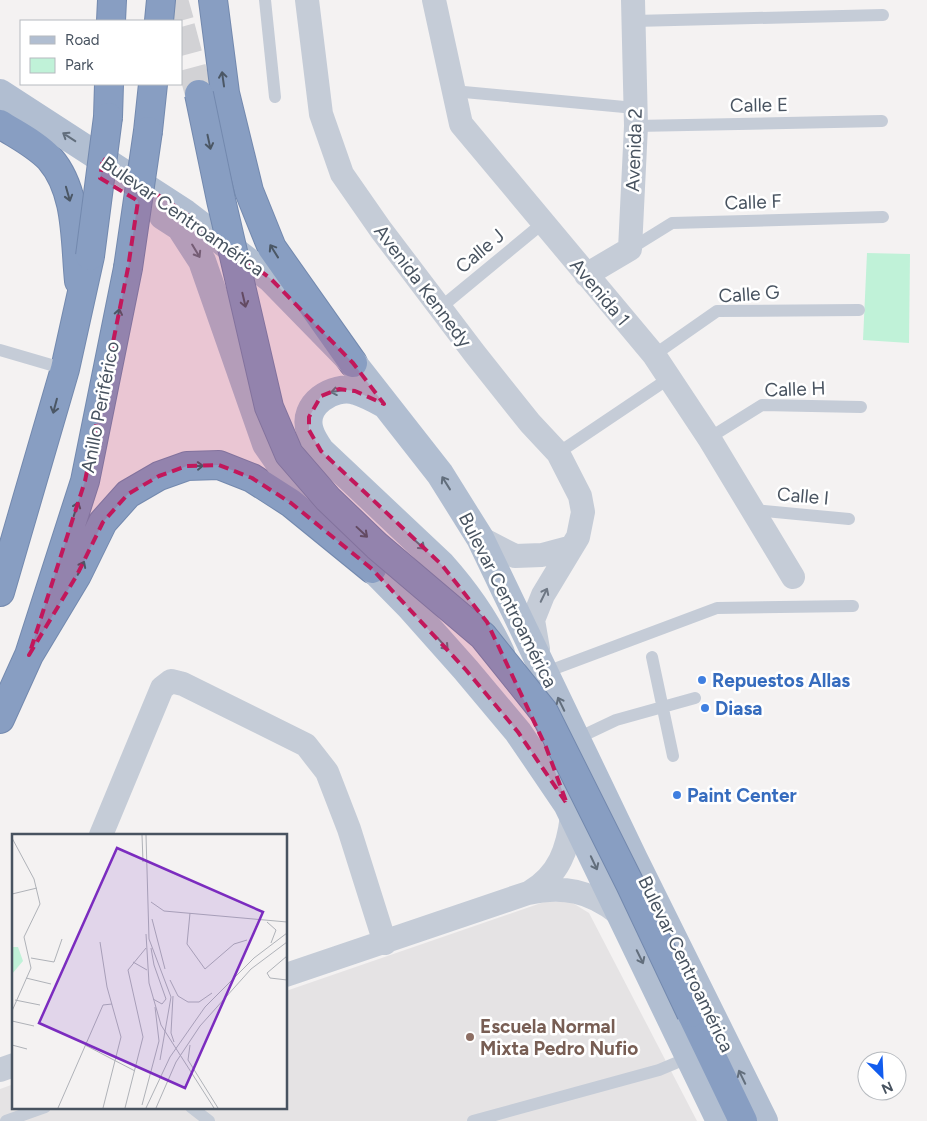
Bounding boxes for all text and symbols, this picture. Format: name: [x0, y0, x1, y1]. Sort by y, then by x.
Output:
legend: [20, 20, 182, 85]
text: Road: [65, 31, 100, 49]
text: Park: [65, 56, 94, 74]
one-way arrow: [218, 72, 228, 88]
street label: Calle E: [730, 93, 788, 117]
street label: Avenida 2: [621, 108, 647, 192]
one-way arrow: [62, 132, 76, 143]
one-way arrow: [204, 133, 214, 149]
street label: Bulevar Centroamérica: [97, 151, 269, 281]
one-way arrow: [64, 186, 73, 202]
street label: Calle F: [724, 190, 782, 214]
street label: Avenida Kennedy: [369, 220, 477, 352]
street label: Calle J: [451, 224, 509, 278]
one-way arrow: [192, 244, 202, 258]
one-way arrow: [269, 244, 280, 258]
street label: Avenida 1: [565, 254, 635, 330]
street label: Calle G: [718, 280, 780, 308]
one-way arrow: [240, 292, 249, 308]
one-way arrow: [114, 308, 124, 324]
street label: Anillo Periférico: [76, 339, 124, 475]
street label: Calle H: [764, 376, 826, 402]
one-way arrow: [331, 387, 347, 397]
one-way arrow: [50, 397, 60, 413]
one-way arrow: [187, 461, 203, 471]
one-way arrow: [440, 476, 450, 490]
street label: Calle I: [776, 482, 830, 510]
one-way arrow: [72, 501, 81, 517]
street label: Bulevar Centroamérica: [454, 509, 562, 691]
one-way arrow: [355, 525, 368, 537]
one-way arrow: [413, 538, 426, 550]
one-way arrow: [77, 561, 86, 576]
one-way arrow: [540, 588, 549, 603]
one-way arrow: [437, 637, 449, 650]
place label: Repuestos Allas: [712, 669, 850, 692]
marker: Repuestos Allas: [696, 674, 708, 686]
one-way arrow: [556, 697, 566, 712]
place label: Diasa: [715, 697, 762, 720]
marker: Diasa: [699, 702, 711, 714]
place label: Paint Center: [687, 784, 797, 807]
marker: Paint Center: [671, 789, 683, 801]
inset map: [12, 834, 288, 1108]
one-way arrow: [589, 855, 599, 870]
street label: Bulevar Centroamérica: [633, 872, 739, 1056]
one-way arrow: [636, 949, 645, 964]
place label: Escuela Normal Mixta Pedro Nufio: [480, 1015, 638, 1060]
marker: Escuela Normal Mixta Pedro Nufio: [464, 1031, 476, 1043]
north arrow: [857, 1051, 907, 1101]
one-way arrow: [737, 1070, 746, 1085]
text: N: [879, 1077, 895, 1097]

